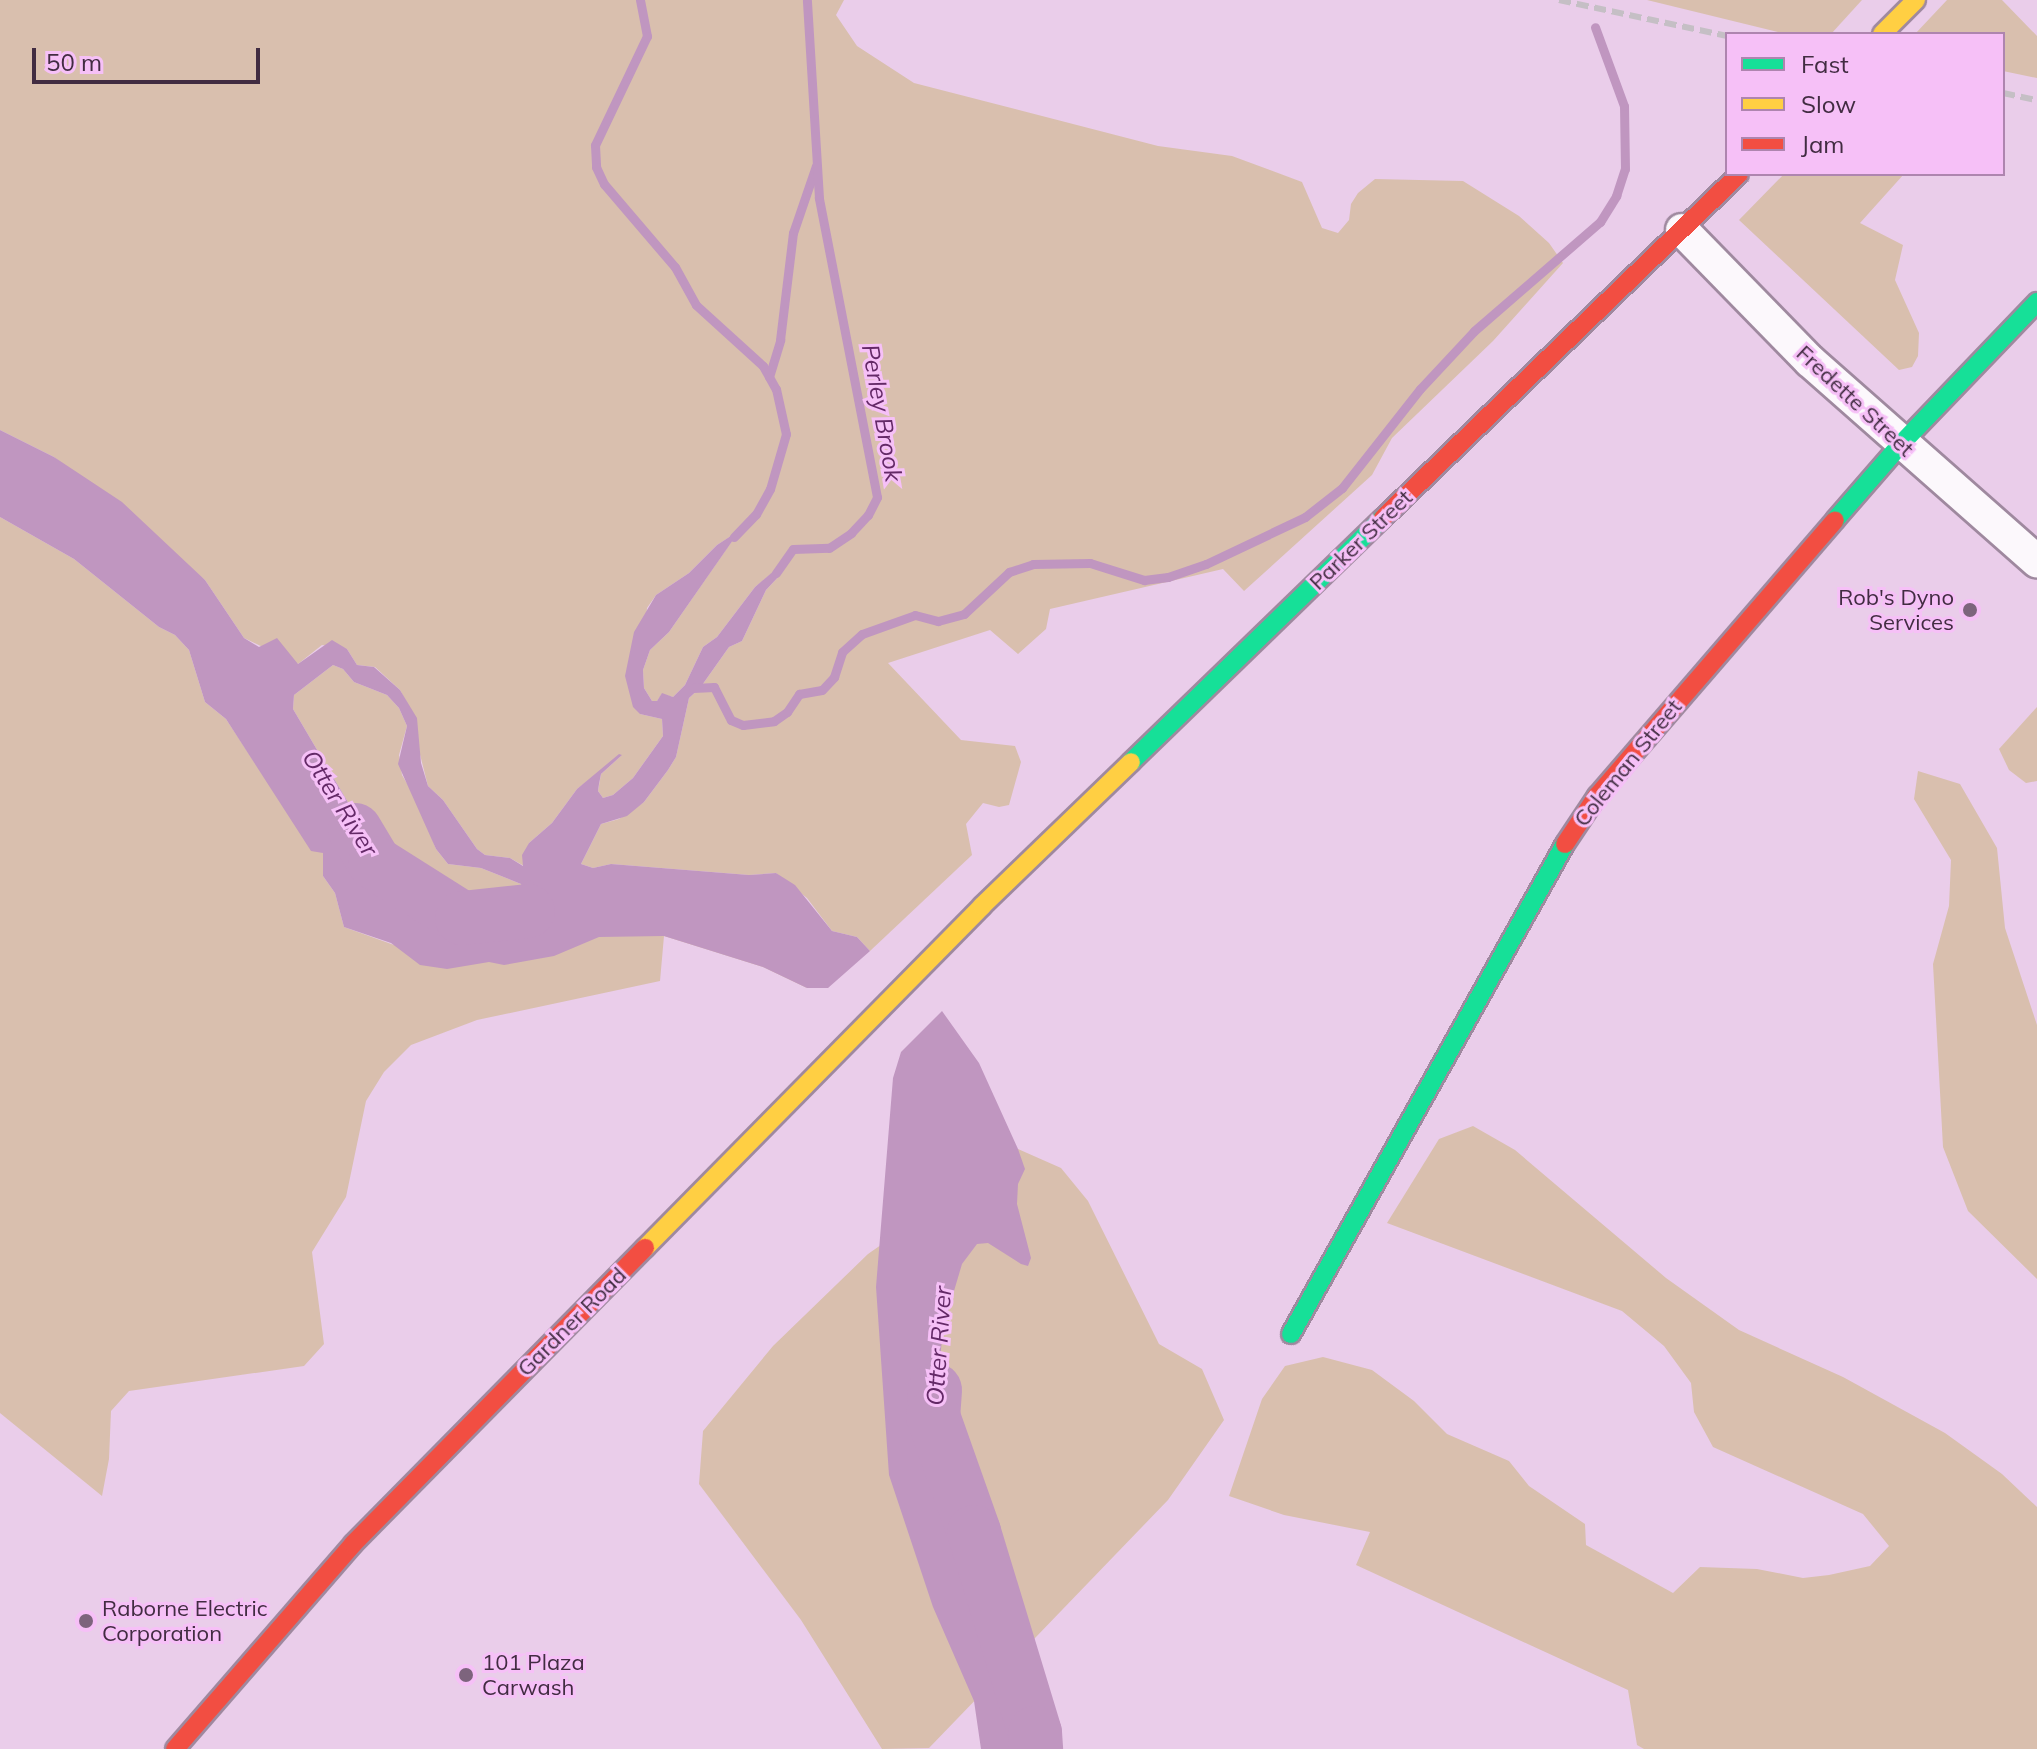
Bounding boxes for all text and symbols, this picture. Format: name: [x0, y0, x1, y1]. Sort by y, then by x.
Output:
scale bar: [36, 32, 264, 82]
legend: [1725, 32, 2005, 176]
text: 50 m: [46, 47, 102, 77]
text: Fast: [1801, 49, 1849, 79]
text: Slow: [1801, 89, 1856, 119]
text: Jam: [1801, 129, 1844, 159]
street label: Fredette Street: [1791, 340, 1919, 462]
water label: Perley Brook: [856, 342, 908, 484]
street label: Parker Street: [1304, 484, 1418, 596]
place label: Rob's Dyno Services: [1838, 584, 1954, 636]
marker: Rob's Dyno Services: [1961, 601, 1979, 619]
street label: Coleman Street: [1569, 694, 1687, 832]
water label: Otter River: [296, 745, 384, 861]
street label: Gardner Road: [512, 1262, 632, 1382]
water label: Otter River: [920, 1285, 958, 1407]
place label: Raborne Electric Corporation: [102, 1595, 268, 1646]
marker: Raborne Electric Corporation: [77, 1612, 95, 1630]
place label: 101 Plaza Carwash: [482, 1649, 585, 1700]
marker: 101 Plaza Carwash: [457, 1666, 475, 1684]

